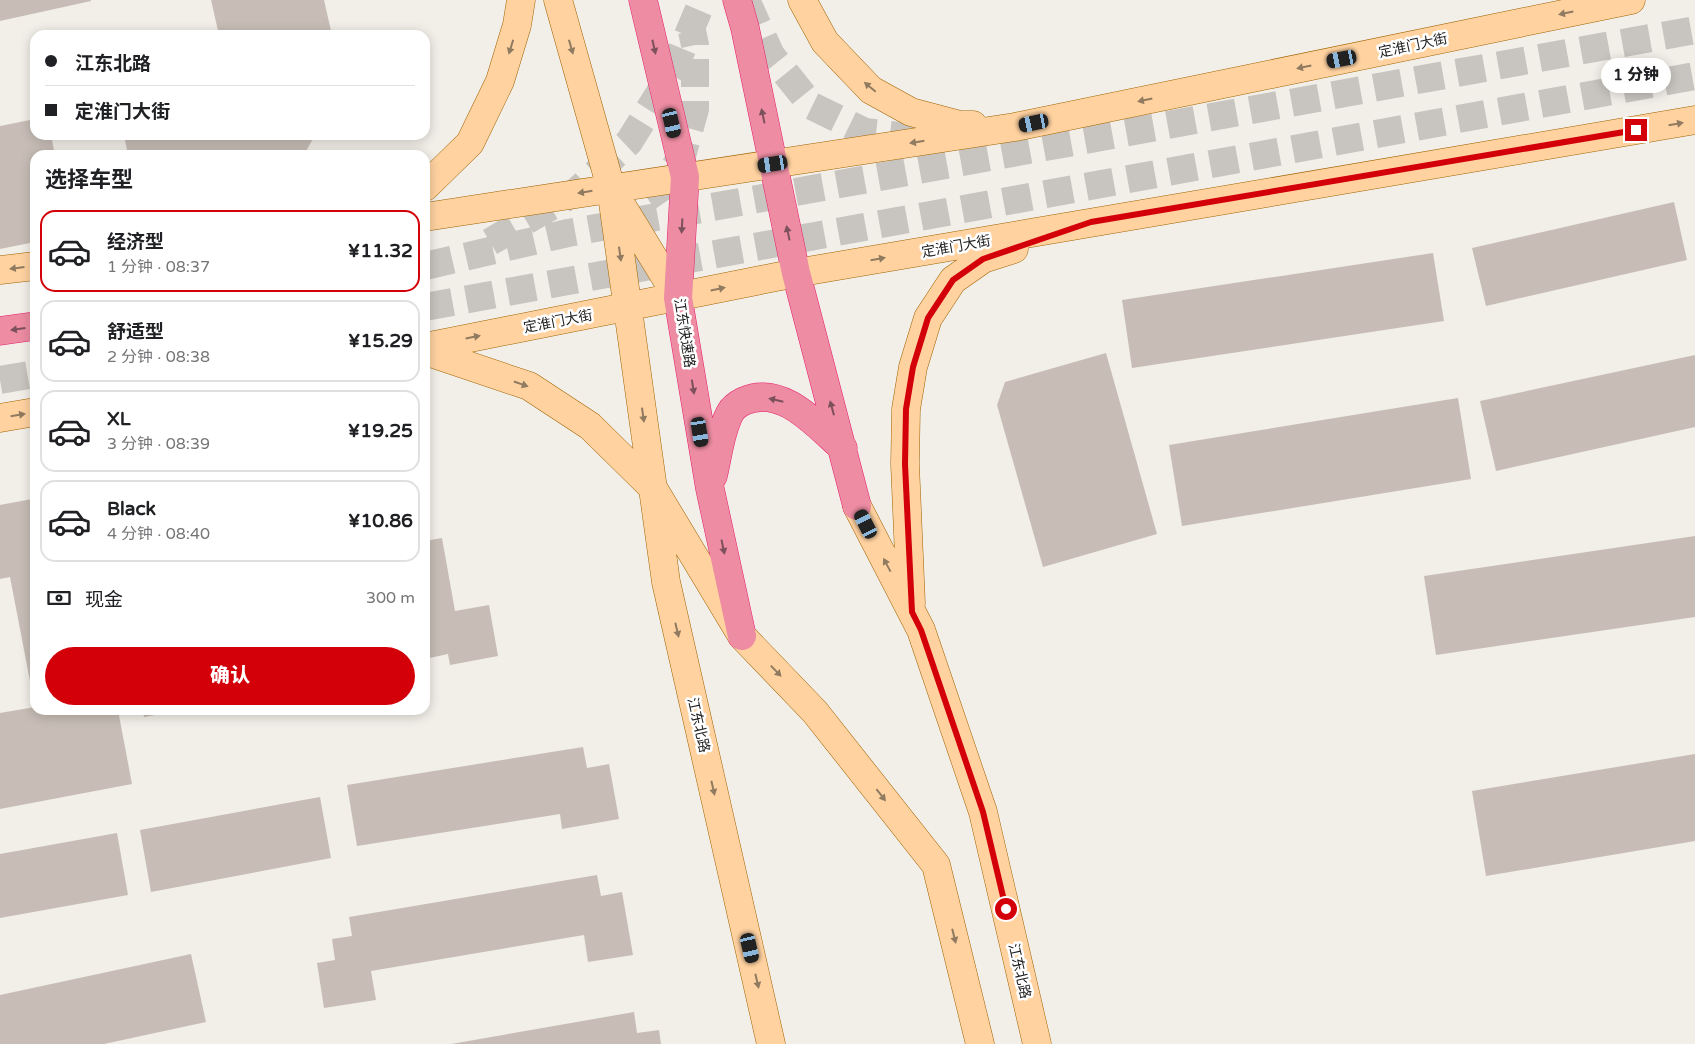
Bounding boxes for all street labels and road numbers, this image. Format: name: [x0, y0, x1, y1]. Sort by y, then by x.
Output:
street label: 定淮门大街: [1377, 30, 1449, 61]
street label: 定淮门大街: [920, 232, 992, 261]
street label: 江东快速路: [671, 297, 698, 369]
street label: 定淮门大街: [522, 306, 594, 337]
street label: 江东北路: [684, 696, 713, 754]
street label: 江东北路: [1005, 942, 1034, 1000]

